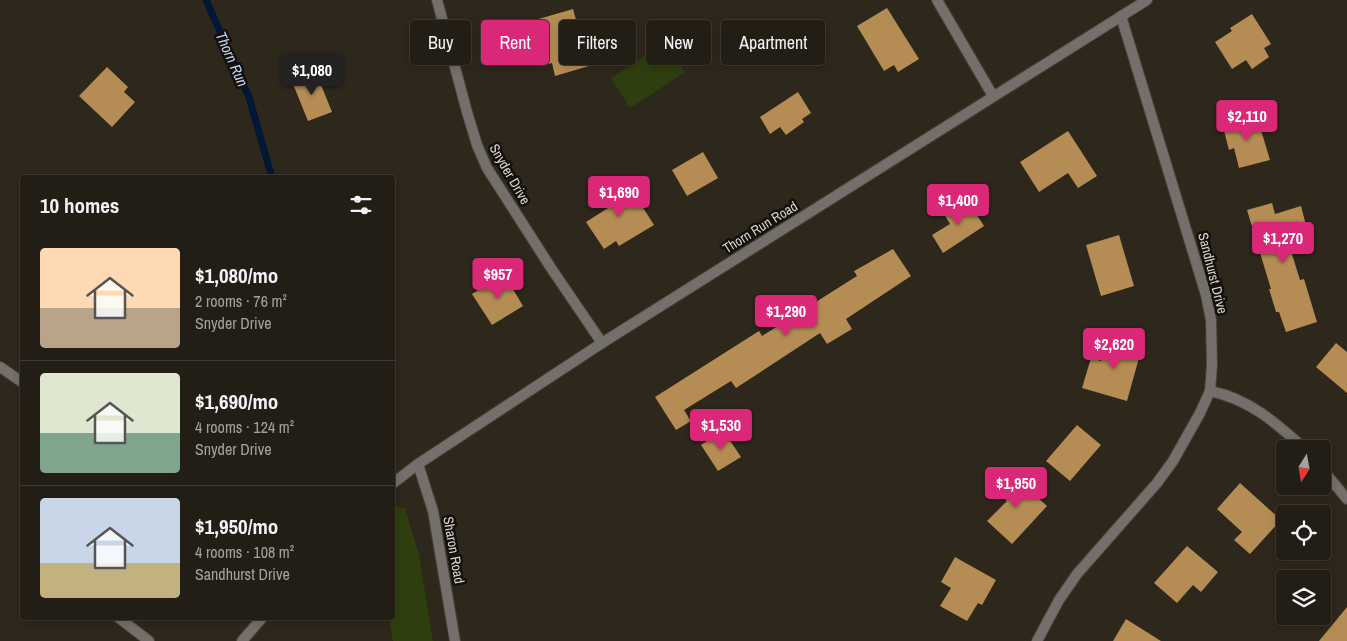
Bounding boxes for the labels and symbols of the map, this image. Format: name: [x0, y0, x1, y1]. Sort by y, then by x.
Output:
water label: Thorn Run: [211, 28, 253, 90]
pin: $1,080: [271, 54, 353, 96]
pin: $2,110: [1206, 100, 1288, 142]
street label: Snyder Drive: [485, 140, 535, 208]
pin: $1,690: [578, 176, 660, 218]
pin: $1,400: [917, 184, 999, 226]
street label: Thorn Run Road: [719, 197, 801, 257]
pin: $1,270: [1242, 222, 1324, 264]
street label: Sandhurst Drive: [1194, 231, 1232, 315]
pin: $957: [468, 258, 528, 300]
pin: $1,290: [745, 294, 827, 337]
pin: $2,620: [1073, 328, 1155, 370]
pin: $1,530: [680, 408, 762, 451]
north arrow: [1276, 440, 1331, 495]
pin: $1,950: [975, 466, 1057, 509]
street label: Sharon Road: [439, 515, 469, 585]

